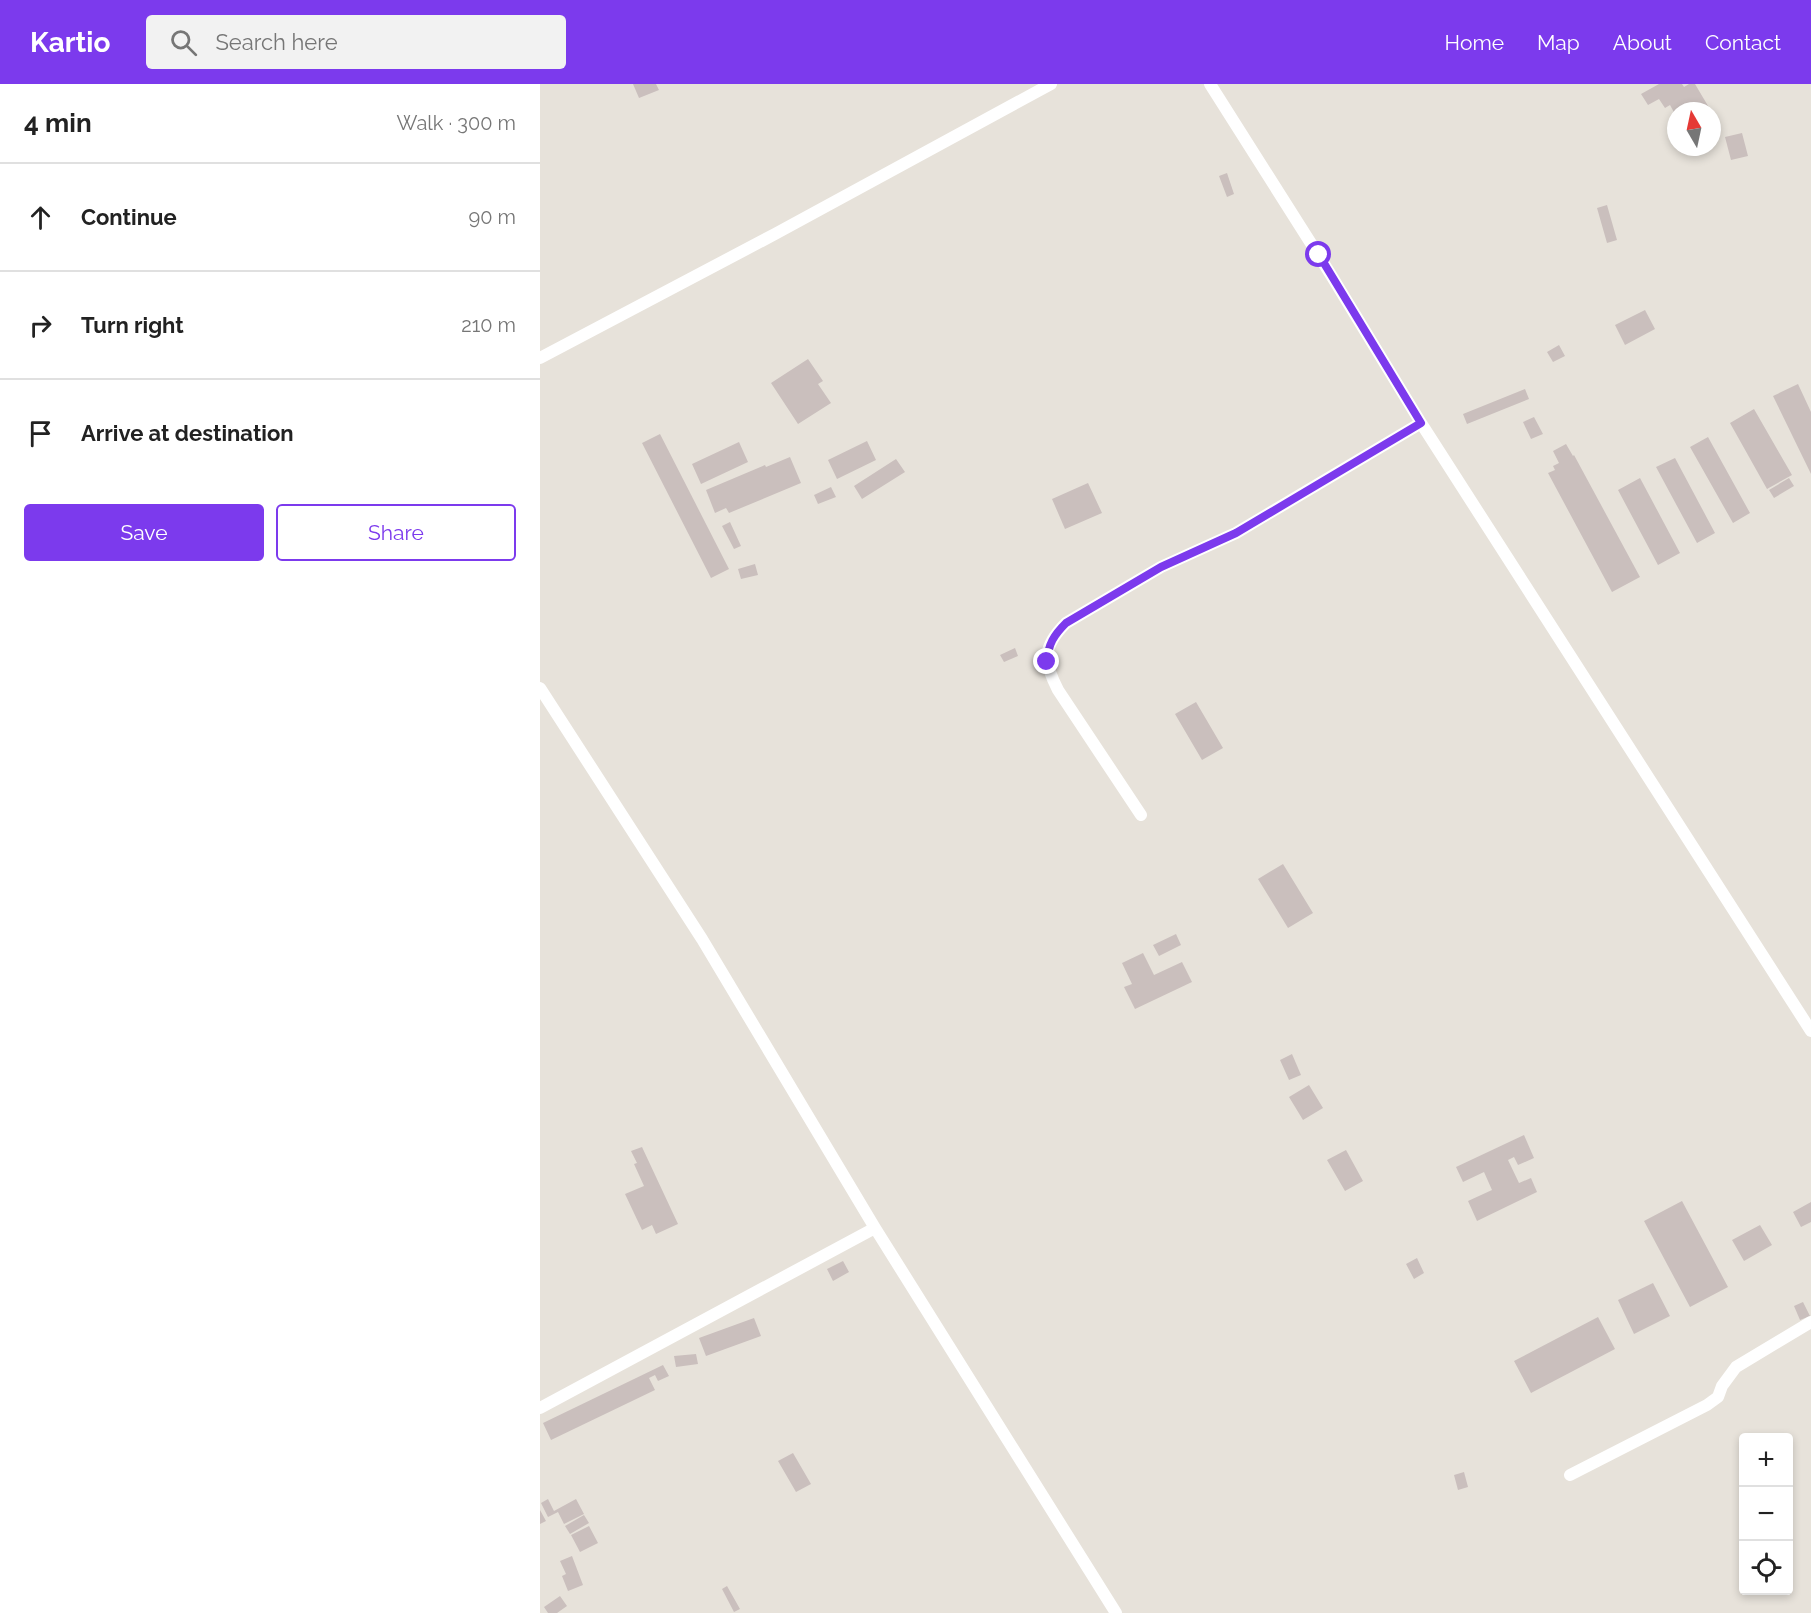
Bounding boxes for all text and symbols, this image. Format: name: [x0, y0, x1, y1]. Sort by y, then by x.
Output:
search box: [146, 15, 566, 69]
text: Kartio: [30, 26, 110, 59]
icon: search: [167, 26, 200, 59]
text: Search here: [215, 29, 338, 55]
text: Home: [1445, 30, 1504, 55]
text: Map: [1537, 30, 1580, 55]
text: About: [1613, 30, 1672, 55]
text: Contact: [1705, 30, 1781, 55]
north arrow: [1667, 102, 1721, 156]
text: 4 min: [24, 108, 92, 138]
text: Walk · 300 m: [397, 111, 516, 135]
icon: ahead: [24, 201, 57, 234]
text: Continue: [81, 204, 177, 230]
text: 90 m: [469, 205, 516, 229]
route start: [1305, 241, 1331, 267]
icon: right: [24, 309, 57, 342]
text: Turn right: [81, 312, 184, 338]
text: 210 m: [461, 313, 516, 337]
icon: arrive: [24, 417, 57, 450]
text: Arrive at destination: [81, 420, 294, 446]
button: Save: [24, 504, 264, 561]
button: Share: [276, 504, 516, 561]
route end: [1033, 648, 1059, 674]
map controls: [1739, 1433, 1793, 1595]
button: +: [1739, 1433, 1793, 1487]
button: −: [1739, 1487, 1793, 1541]
button: locate: [1739, 1541, 1793, 1595]

